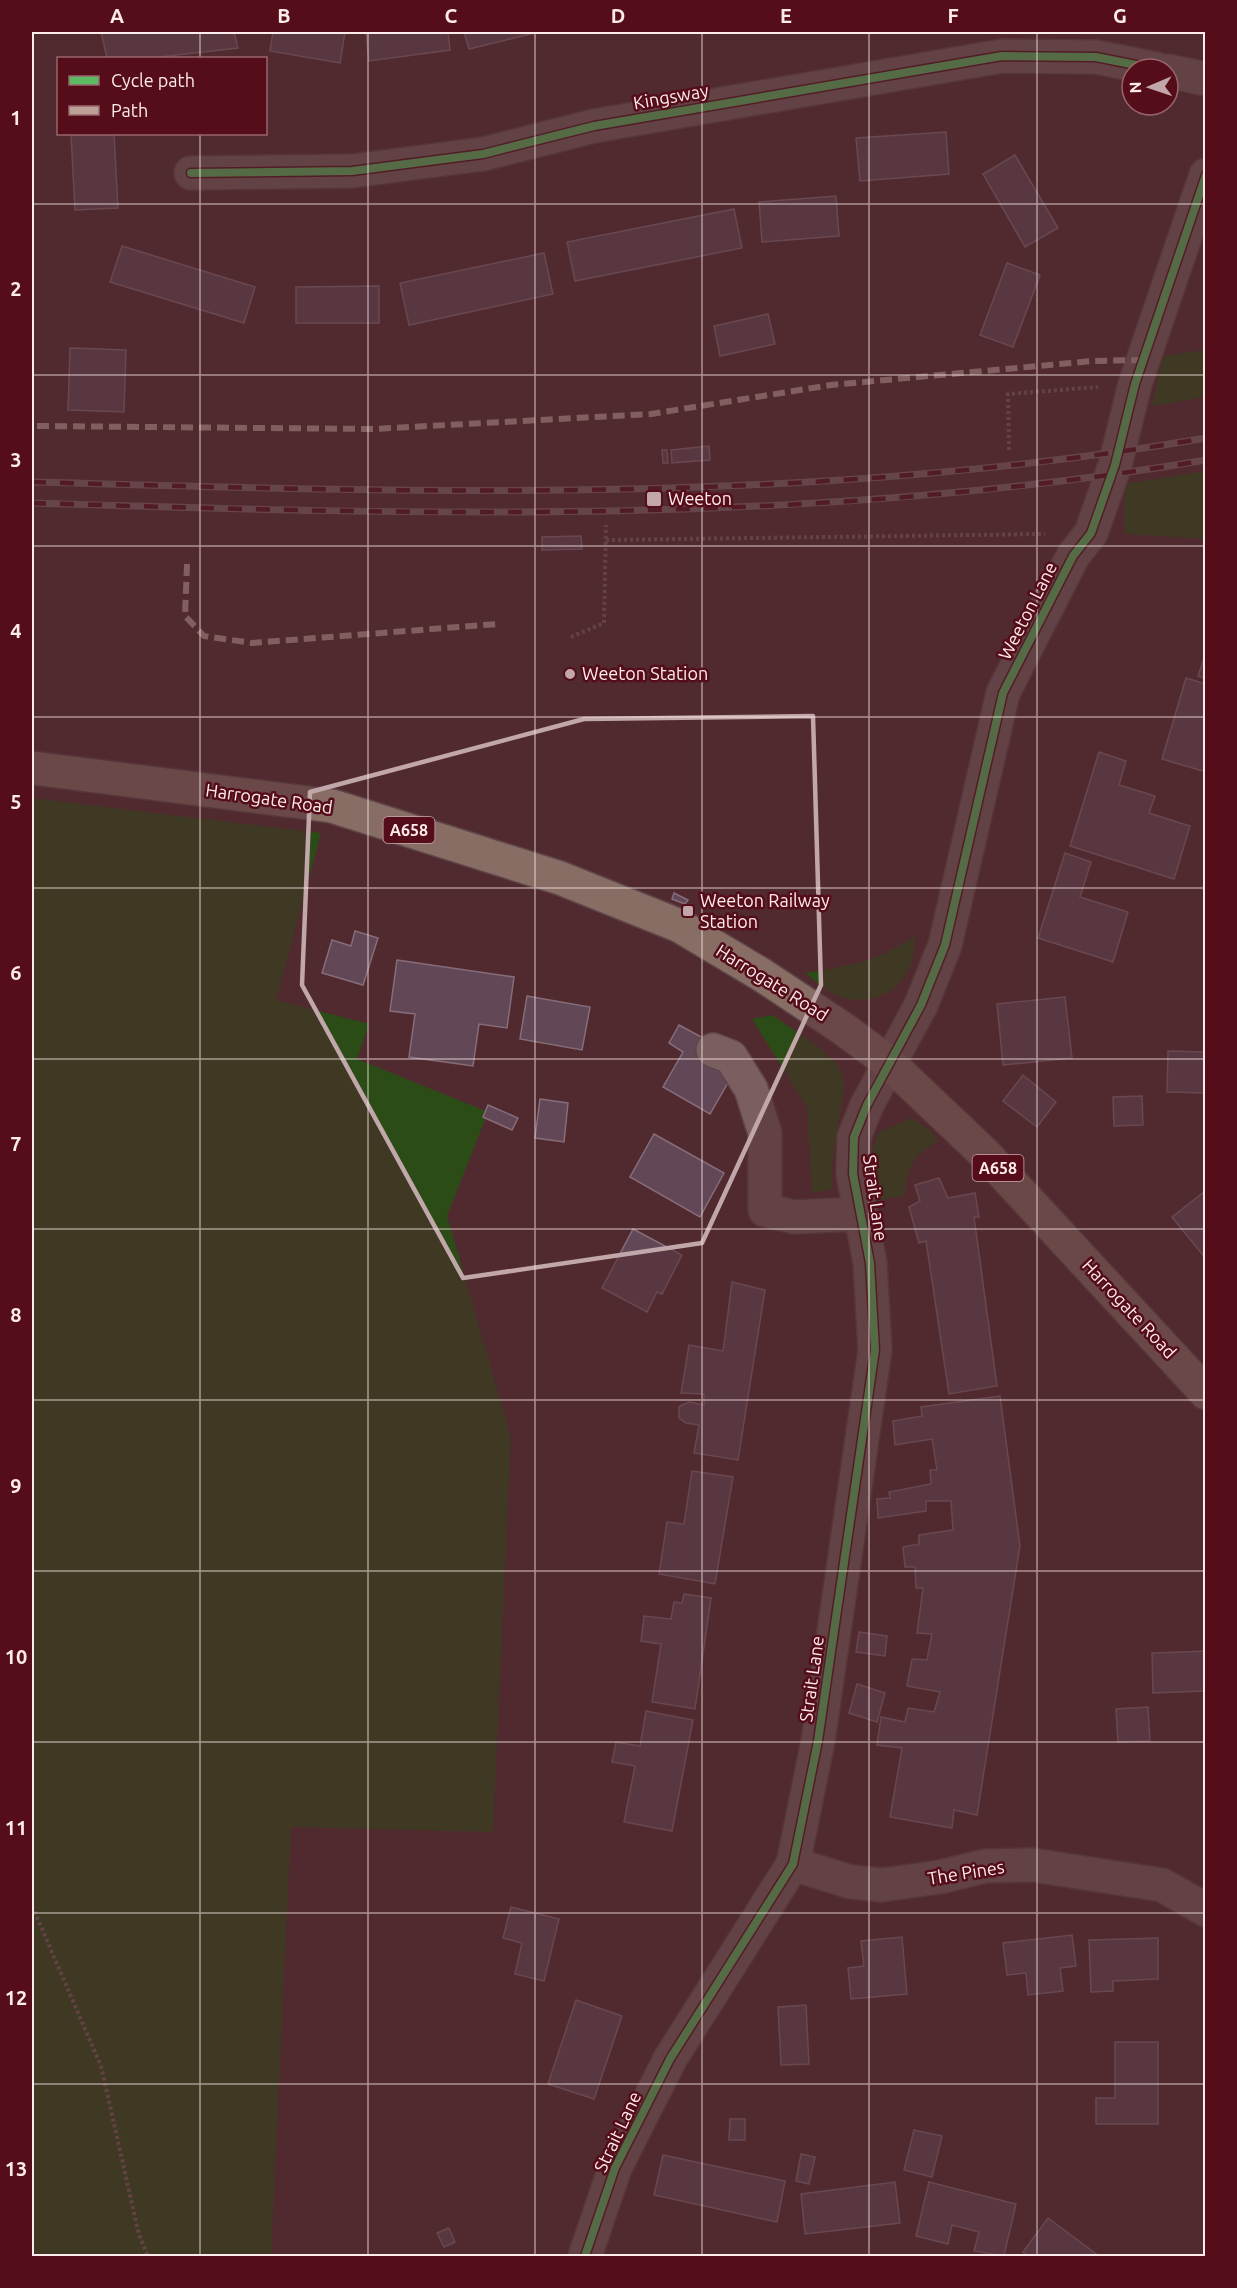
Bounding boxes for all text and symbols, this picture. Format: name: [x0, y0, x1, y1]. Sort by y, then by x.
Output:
text: A: [110, 4, 124, 27]
text: B: [277, 4, 291, 27]
text: C: [445, 4, 458, 27]
text: D: [611, 4, 625, 27]
text: E: [780, 4, 792, 27]
text: F: [947, 4, 959, 27]
text: G: [1113, 4, 1127, 27]
legend: [57, 57, 267, 135]
north arrow: [1120, 57, 1180, 117]
text: Cycle path: [111, 70, 195, 90]
street label: Kingsway: [632, 80, 710, 112]
text: N: [1126, 81, 1144, 94]
text: Path: [111, 100, 148, 120]
text: 1: [10, 106, 22, 129]
text: 2: [10, 277, 22, 300]
text: 3: [10, 448, 22, 471]
place label: Weeton: [668, 488, 732, 508]
marker: Weeton: [645, 490, 663, 508]
street label: Weeton Lane: [994, 558, 1060, 663]
text: 4: [10, 619, 22, 642]
place label: Weeton Station: [582, 663, 708, 683]
marker: Weeton Station: [563, 667, 577, 681]
street label: Harrogate Road: [204, 779, 334, 817]
text: 5: [10, 790, 22, 813]
road number: A658: [384, 817, 434, 843]
place label: Weeton Railway Station: [700, 890, 830, 931]
marker: Weeton Railway Station: [681, 904, 695, 918]
street label: Harrogate Road: [713, 940, 832, 1025]
text: 6: [10, 961, 22, 984]
text: 7: [10, 1132, 22, 1155]
street label: Strait Lane: [860, 1154, 892, 1242]
road number: A658: [972, 1155, 1024, 1181]
street label: Harrogate Road: [1079, 1255, 1181, 1362]
text: 8: [10, 1303, 22, 1326]
text: 9: [10, 1474, 22, 1497]
street label: Strait Lane: [795, 1635, 827, 1723]
text: 10: [5, 1645, 27, 1668]
text: 11: [5, 1816, 27, 1839]
street label: The Pines: [926, 1856, 1006, 1888]
text: 12: [5, 1986, 27, 2009]
street label: Strait Lane: [590, 2088, 644, 2175]
text: 13: [5, 2157, 27, 2180]

